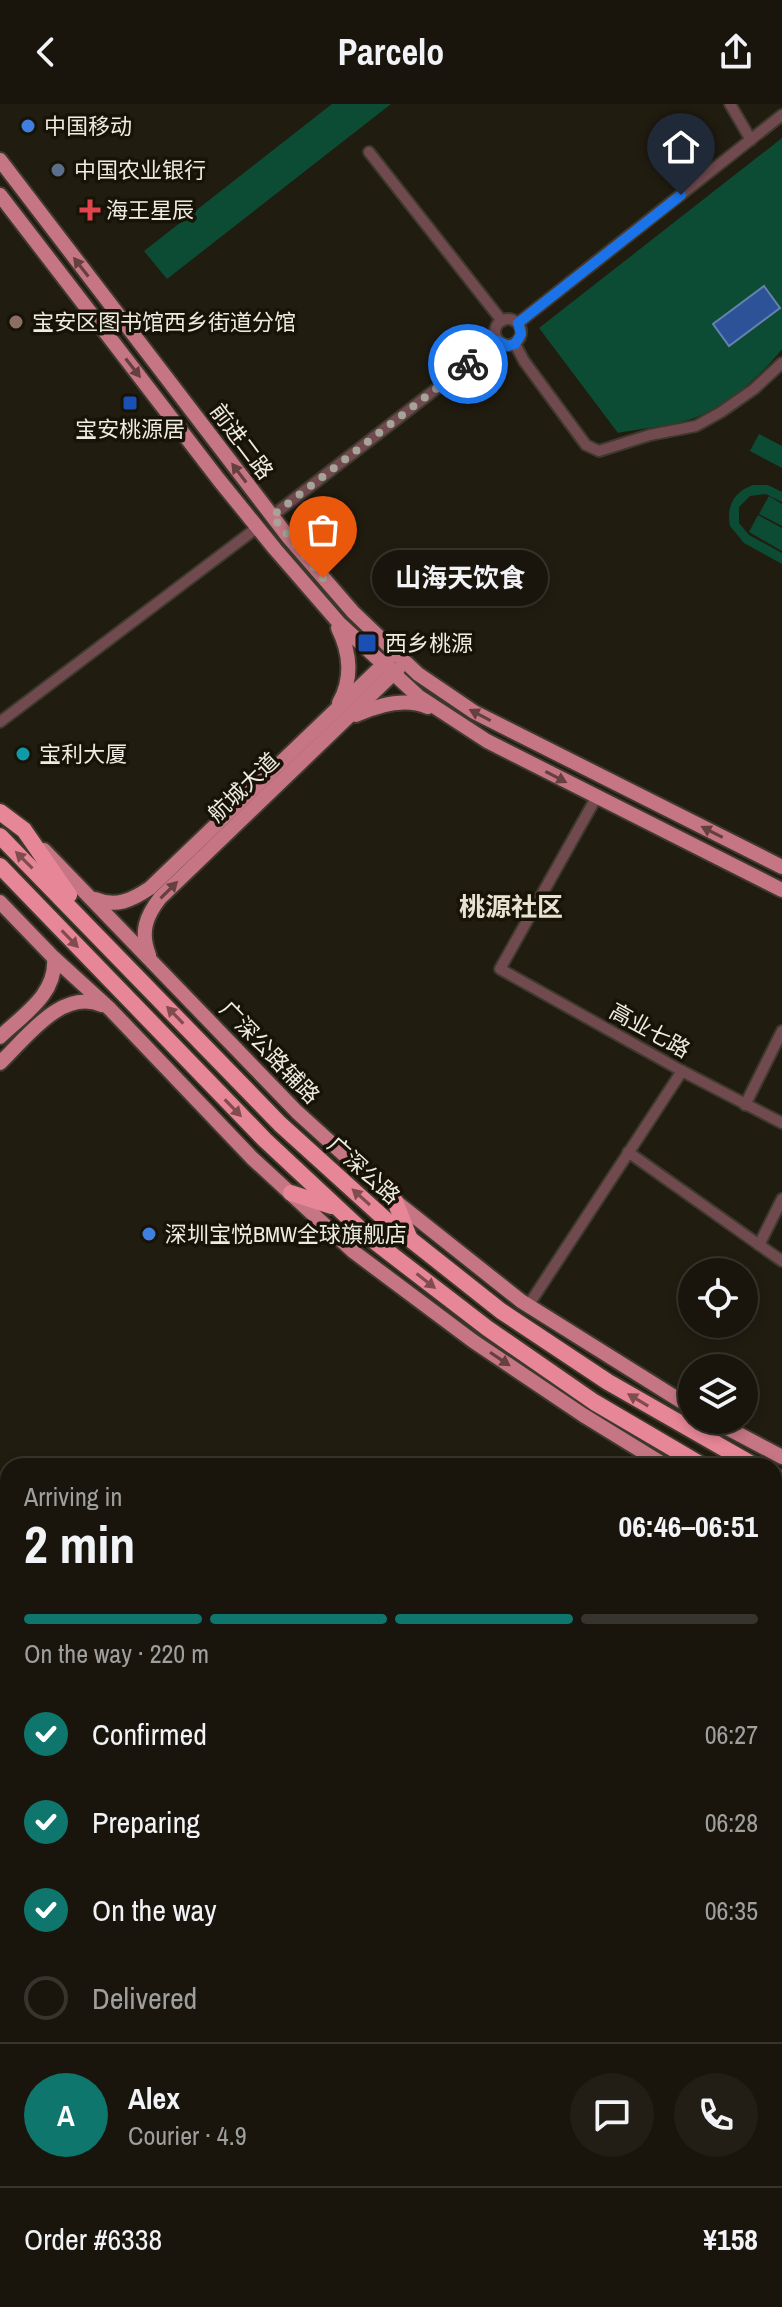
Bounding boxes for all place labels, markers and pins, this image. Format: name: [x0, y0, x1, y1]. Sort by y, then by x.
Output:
place label: 中国移动: [44, 111, 132, 141]
pin: [647, 113, 715, 195]
marker: 中国移动: [19, 117, 37, 135]
place label: 中国农业银行: [74, 155, 206, 185]
marker: 中国农业银行: [49, 161, 67, 179]
place label: 海王星辰: [106, 195, 194, 225]
marker: 海王星辰: [81, 201, 99, 219]
place label: 宝安区图书馆西乡街道分馆: [32, 307, 296, 337]
marker: 宝安区图书馆西乡街道分馆: [7, 313, 25, 331]
marker: 宝安桃源居: [121, 394, 139, 412]
place label: 宝安桃源居: [75, 414, 185, 444]
pin: [289, 496, 357, 578]
callout: 山海天饮食: [371, 550, 547, 606]
place label: 西乡桃源: [385, 628, 473, 658]
marker: 西乡桃源: [356, 632, 378, 654]
place label: 宝利大厦: [39, 739, 127, 769]
marker: 宝利大厦: [14, 745, 32, 763]
place label: 深圳宝悦BMW全球旗舰店: [165, 1219, 407, 1249]
marker: 深圳宝悦BMW全球旗舰店: [140, 1225, 158, 1243]

